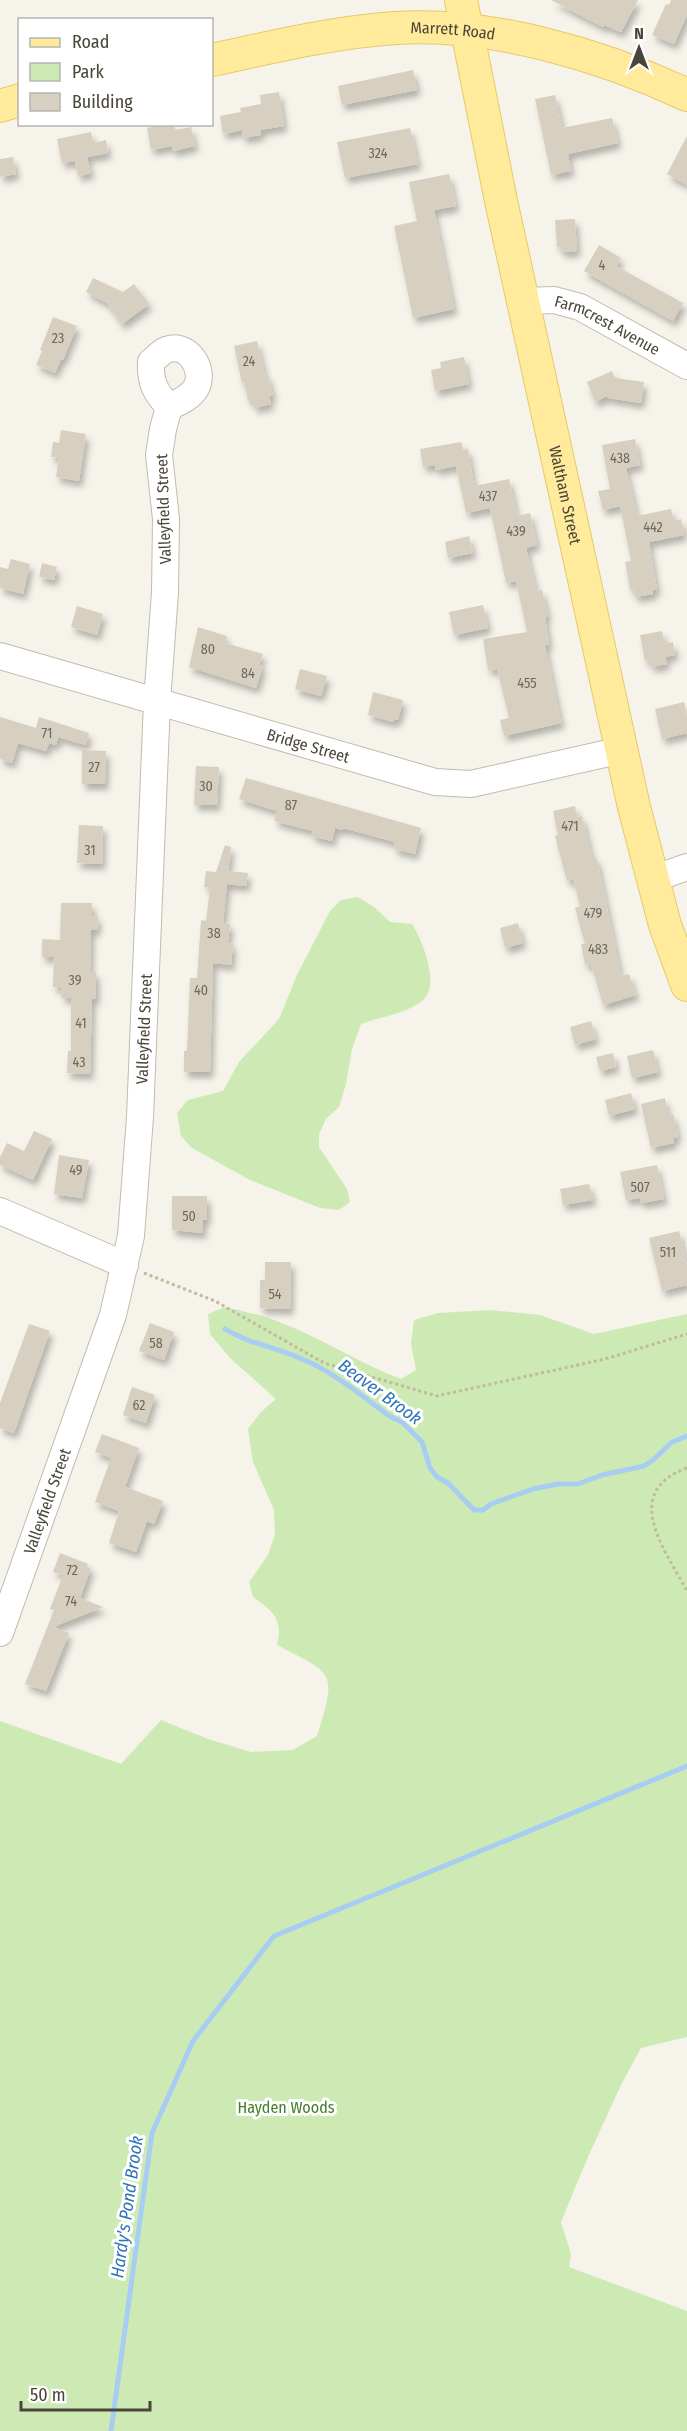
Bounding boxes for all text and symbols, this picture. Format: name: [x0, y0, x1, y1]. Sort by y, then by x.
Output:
legend: [18, 18, 213, 126]
street label: Marrett Road: [410, 18, 497, 44]
north arrow: [609, 18, 669, 78]
text: N: [634, 24, 644, 43]
text: Road: [72, 31, 109, 53]
text: Park: [72, 61, 105, 83]
text: Building: [72, 91, 133, 113]
house number: 324: [369, 145, 388, 162]
house number: 4: [599, 257, 606, 274]
street label: Farmcrest Avenue: [553, 292, 663, 359]
house number: 23: [52, 330, 64, 347]
house number: 24: [243, 353, 256, 370]
street label: Waltham Street: [545, 444, 585, 547]
house number: 438: [610, 450, 630, 467]
street label: Valleyfield Street: [152, 453, 175, 565]
house number: 437: [479, 488, 498, 505]
house number: 442: [643, 519, 663, 536]
house number: 439: [506, 523, 526, 540]
house number: 80: [201, 641, 215, 658]
house number: 84: [241, 665, 255, 682]
house number: 455: [517, 675, 537, 692]
house number: 71: [42, 725, 52, 742]
street label: Bridge Street: [265, 725, 353, 767]
house number: 27: [88, 759, 100, 776]
house number: 30: [199, 778, 213, 795]
house number: 87: [285, 797, 298, 814]
house number: 471: [561, 818, 579, 835]
house number: 31: [84, 842, 96, 859]
house number: 479: [584, 905, 603, 922]
house number: 38: [207, 925, 221, 942]
house number: 483: [588, 941, 608, 958]
house number: 39: [69, 972, 82, 989]
street label: Valleyfield Street: [132, 972, 156, 1085]
house number: 40: [194, 982, 208, 999]
house number: 41: [75, 1015, 87, 1032]
house number: 43: [73, 1054, 85, 1071]
house number: 49: [69, 1162, 83, 1179]
house number: 507: [630, 1179, 650, 1196]
house number: 50: [182, 1208, 196, 1225]
house number: 511: [660, 1244, 676, 1261]
house number: 54: [268, 1286, 282, 1303]
house number: 58: [149, 1335, 163, 1352]
water label: Beaver Brook: [334, 1354, 426, 1430]
house number: 62: [133, 1397, 146, 1414]
street label: Valleyfield Street: [20, 1445, 75, 1557]
house number: 72: [66, 1562, 78, 1579]
house number: 74: [65, 1593, 77, 1610]
park label: Hayden Woods: [237, 2098, 335, 2117]
water label: Hardy's Pond Brook: [106, 2134, 148, 2280]
scale bar: [21, 2374, 150, 2412]
text: 50 m: [30, 2384, 66, 2406]

